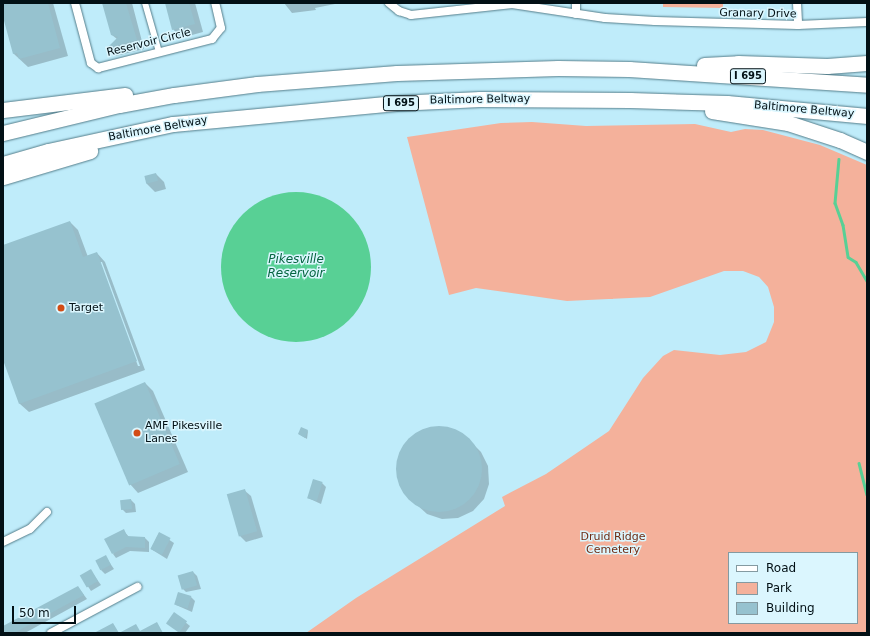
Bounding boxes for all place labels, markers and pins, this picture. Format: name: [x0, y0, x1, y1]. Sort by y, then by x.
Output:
place label: Target: [69, 301, 103, 315]
marker: Target: [56, 303, 66, 313]
place label: AMF Pikesville Lanes: [145, 420, 222, 446]
marker: AMF Pikesville Lanes: [132, 428, 142, 438]

